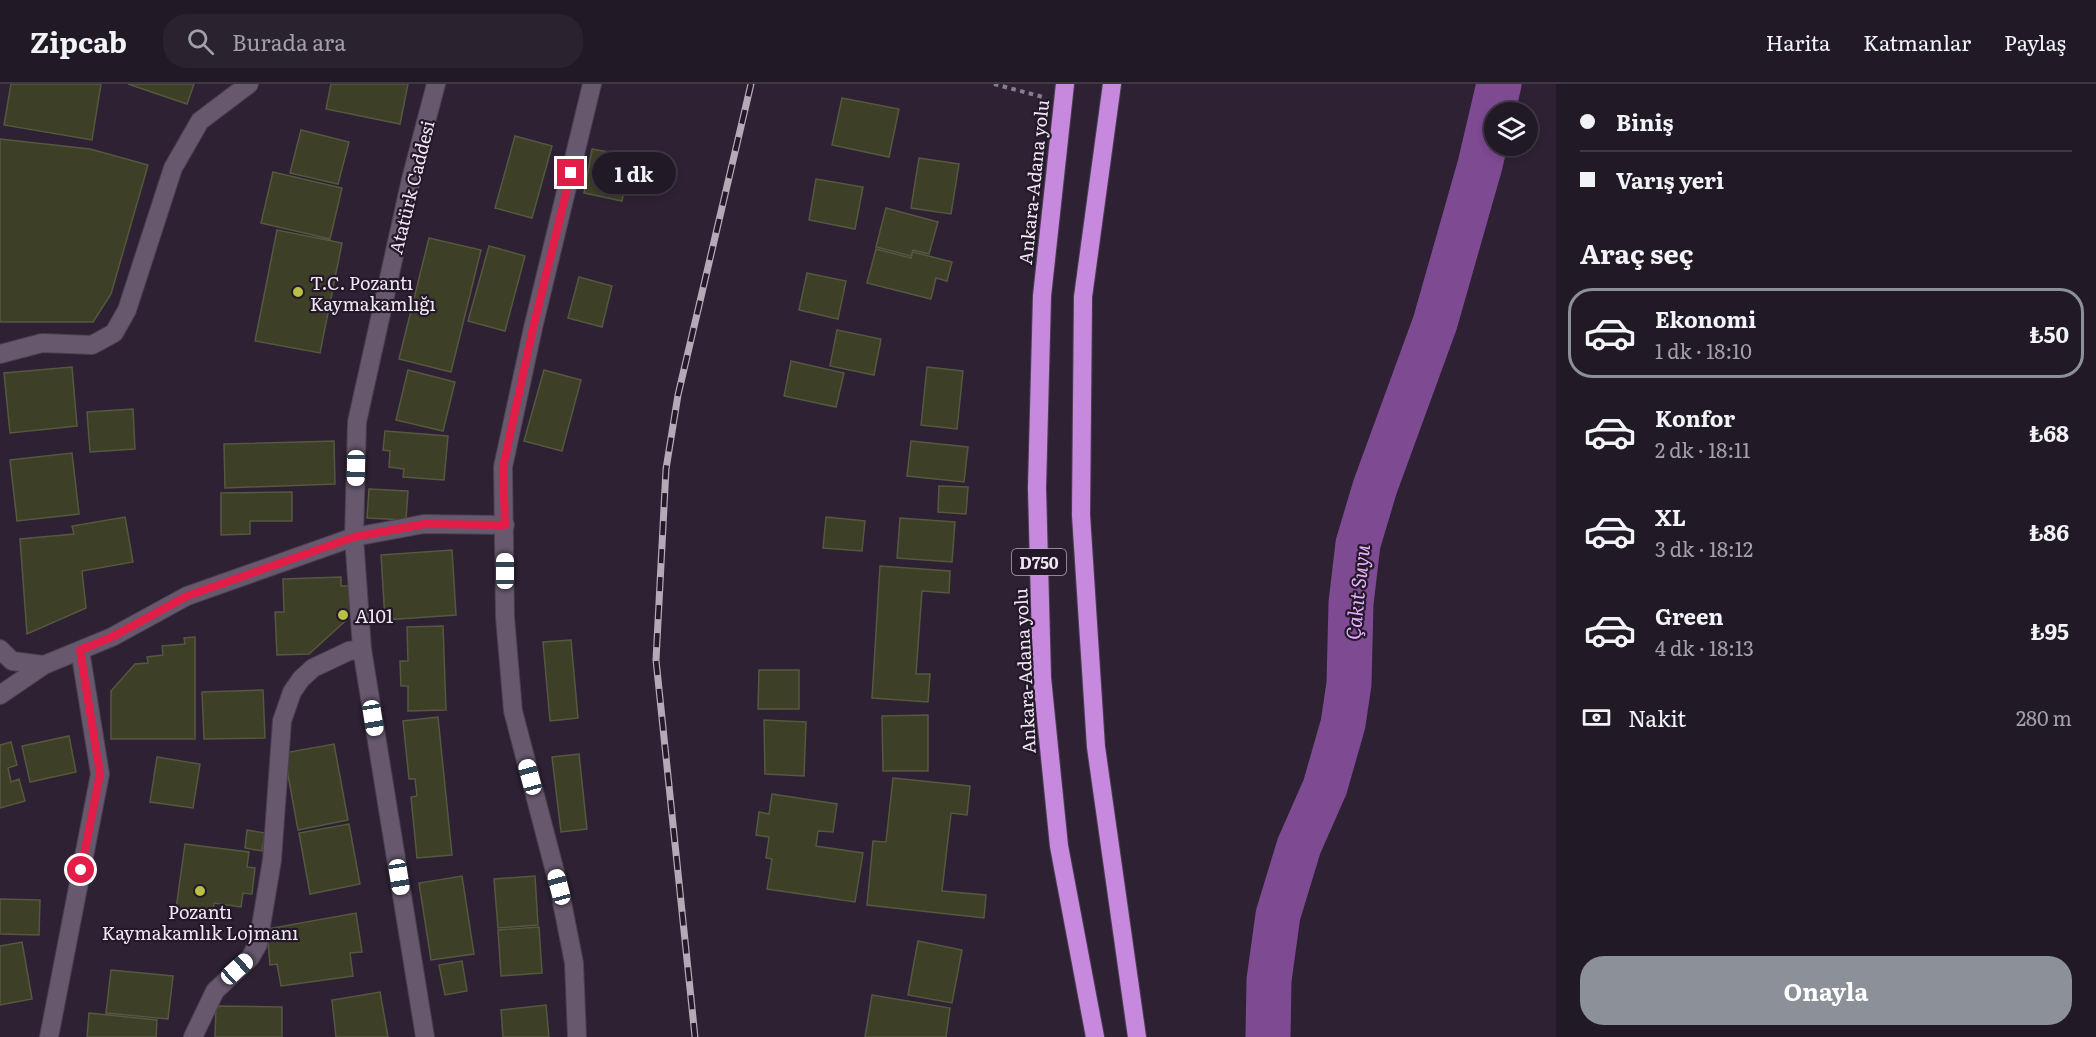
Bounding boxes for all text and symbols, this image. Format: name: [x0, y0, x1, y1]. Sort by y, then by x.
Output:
search box: [163, 14, 583, 68]
text: Zipcab: [30, 20, 127, 62]
icon: search: [184, 25, 217, 58]
text: Burada ara: [232, 25, 346, 58]
text: Harita: [1766, 26, 1830, 57]
text: Katmanlar: [1863, 26, 1971, 57]
text: Paylaş: [2004, 26, 2066, 57]
street label: Ankara-Adana yolu: [1011, 98, 1055, 266]
map controls: [1484, 102, 1538, 156]
button: layers: [1484, 102, 1538, 156]
text: Biniş: [1616, 105, 1674, 138]
street label: Atatürk Caddesi: [381, 117, 441, 257]
callout: 1 dk: [592, 152, 676, 194]
text: 1 dk: [615, 158, 653, 188]
route end: [557, 159, 584, 186]
text: Varış yeri: [1616, 163, 1724, 196]
text: Araç seç: [1580, 232, 1694, 272]
place label: T.C. Pozantı Kaymakamlığı: [310, 269, 435, 317]
marker: T.C. Pozantı Kaymakamlığı: [291, 285, 305, 299]
text: Ekonomi: [1655, 302, 1756, 335]
icon: car: [1583, 306, 1637, 360]
text: ₺50: [2029, 317, 2069, 350]
text: 1 dk · 18:10: [1655, 335, 1752, 365]
text: Konfor: [1655, 401, 1735, 434]
icon: car: [1583, 405, 1637, 459]
text: ₺68: [2029, 416, 2069, 449]
text: 2 dk · 18:11: [1655, 434, 1750, 464]
car: [347, 450, 365, 486]
text: XL: [1655, 500, 1686, 533]
icon: car: [1583, 504, 1637, 558]
text: ₺86: [2029, 515, 2069, 548]
text: 3 dk · 18:12: [1655, 533, 1753, 563]
water label: Çakıt Suyu: [1336, 543, 1376, 641]
road number: D750: [1012, 549, 1066, 575]
car: [496, 553, 514, 589]
street label: Ankara-Adana yolu: [1006, 588, 1042, 754]
text: Green: [1655, 599, 1724, 632]
place label: A101: [355, 602, 393, 629]
icon: car: [1583, 603, 1637, 657]
marker: A101: [336, 608, 350, 622]
text: ₺95: [2030, 614, 2069, 647]
text: 4 dk · 18:13: [1655, 632, 1754, 662]
car: [361, 699, 385, 737]
icon: cash: [1580, 701, 1613, 734]
text: Nakit: [1628, 701, 1686, 734]
text: 280 m: [2016, 702, 2072, 732]
car: [517, 757, 543, 797]
route start: [67, 856, 94, 883]
car: [387, 858, 411, 896]
car: [546, 867, 572, 907]
marker: Pozantı Kaymakamlık Lojmanı: [193, 884, 207, 898]
place label: Pozantı Kaymakamlık Lojmanı: [102, 898, 298, 946]
car: [218, 950, 256, 988]
button: Onayla: [1580, 956, 2072, 1025]

